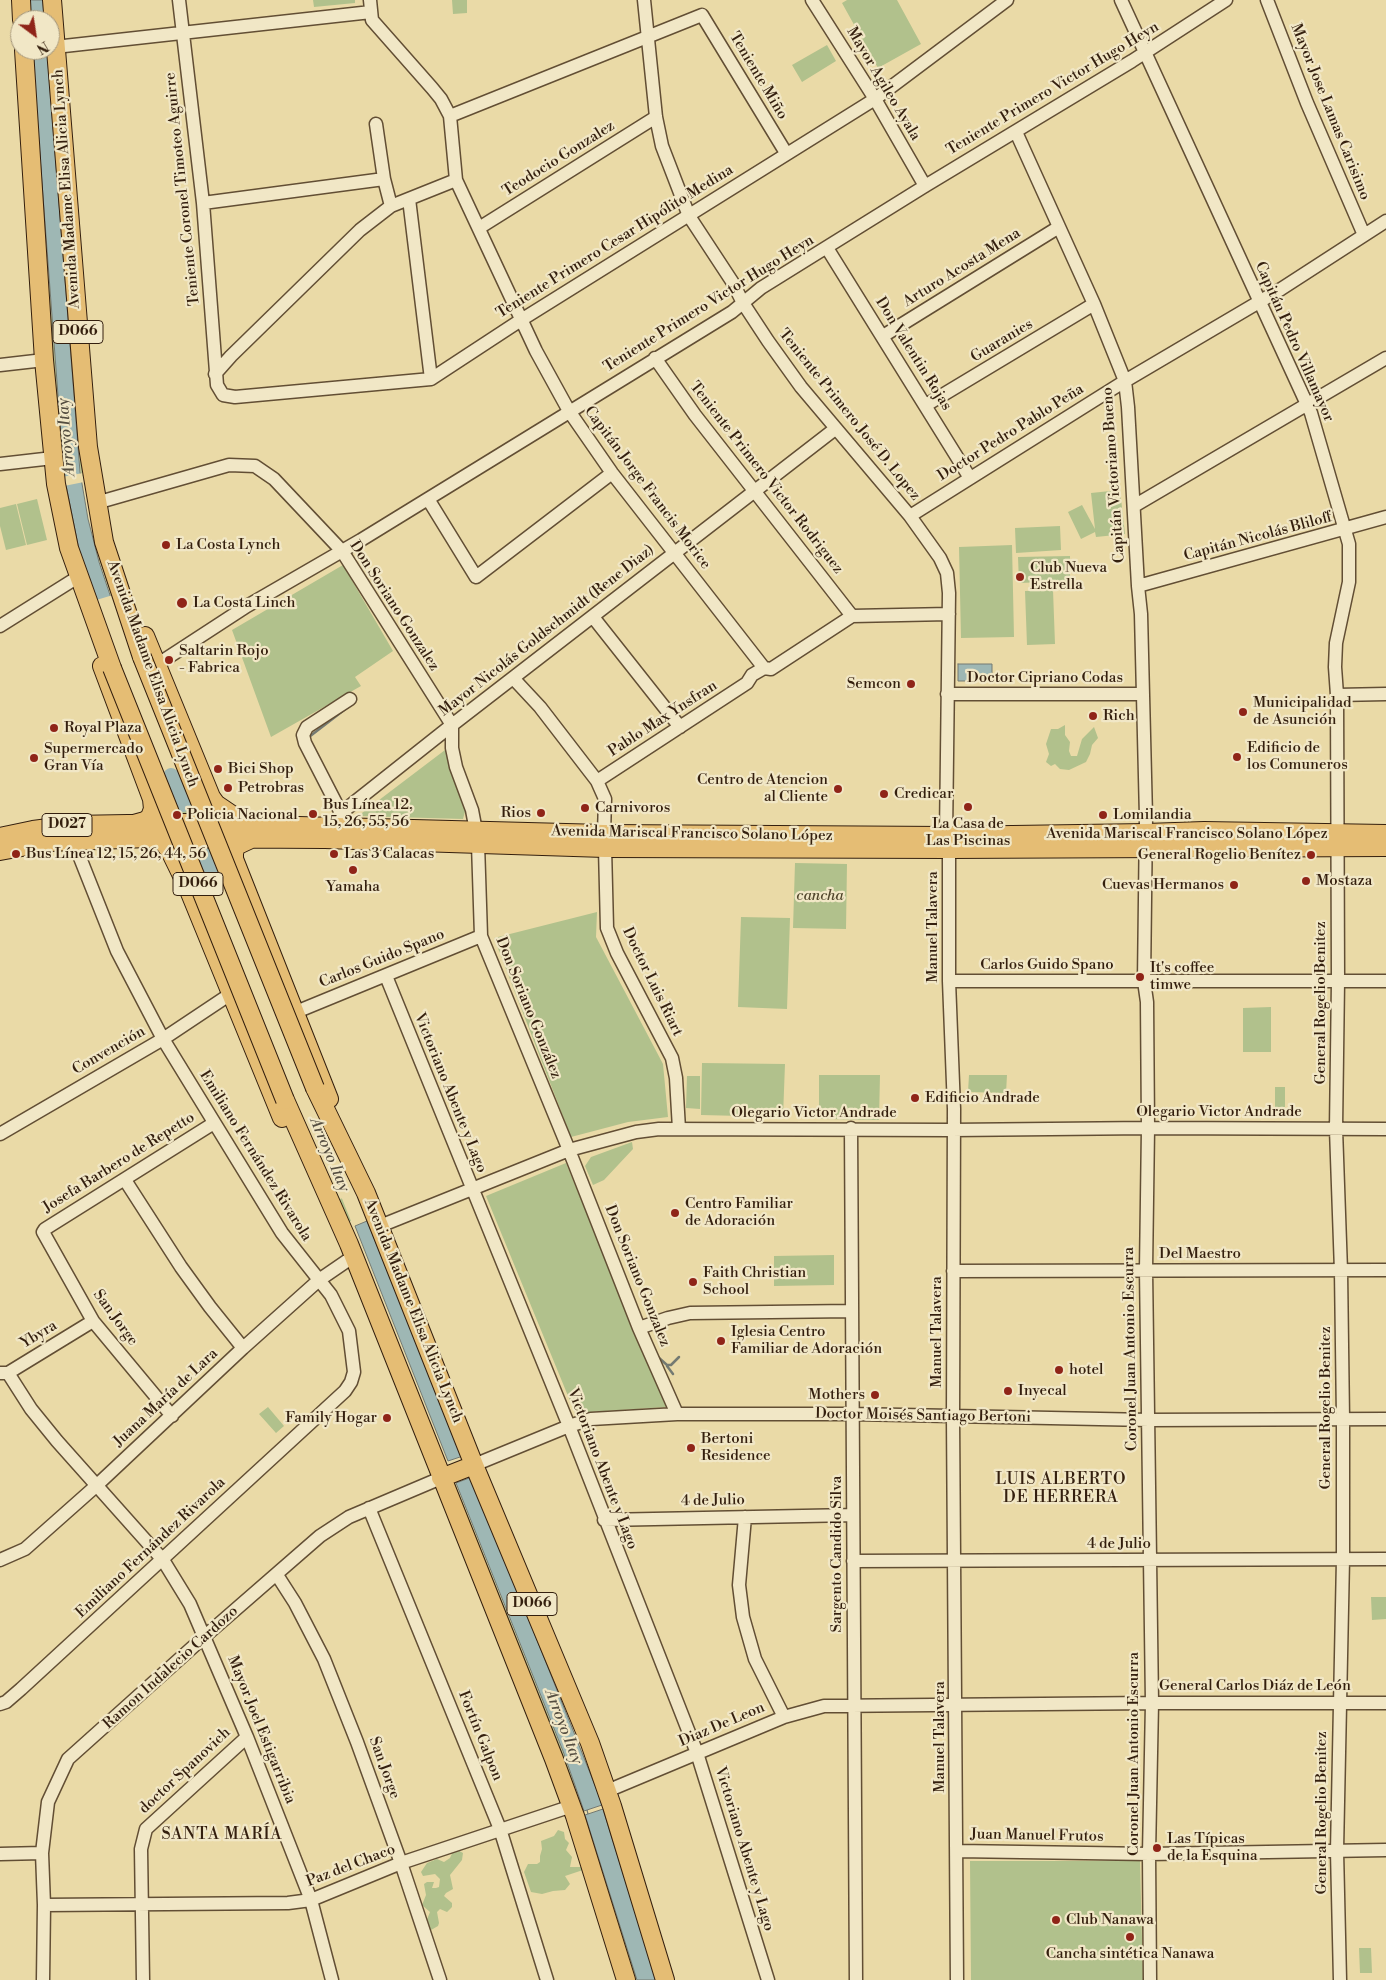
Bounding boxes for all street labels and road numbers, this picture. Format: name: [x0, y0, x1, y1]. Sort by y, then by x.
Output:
street label: Teniente Primero Victor Hugo Heyn: [943, 18, 1163, 160]
street label: Mayor Jose Lamas Carisimo: [1286, 21, 1374, 203]
street label: Mayor Agileo Ayala: [842, 24, 924, 144]
street label: Teniente Miño: [725, 29, 791, 123]
street label: Avenida Madame Elisa Alicia Lynch: [50, 69, 84, 309]
street label: Teniente Coronel Timoteo Aguirre: [162, 72, 204, 306]
street label: Teodocio Gonzalez: [500, 117, 618, 201]
street label: Teniente Primero Cesar Hipólito Medina: [493, 161, 737, 323]
street label: Arturo Acosta Mena: [900, 225, 1024, 311]
street label: Teniente Primero Victor Hugo Heyn: [600, 232, 818, 376]
street label: Capitán Pedro Villamayor: [1250, 259, 1338, 425]
street label: Don Valentin Rojas: [871, 294, 955, 414]
street label: Guaranies: [968, 315, 1036, 367]
road number: D066: [53, 321, 103, 344]
street label: Teniente Primero José D. Lopez: [774, 326, 924, 504]
street label: Teniente Primero Victor Rodriguez: [685, 378, 847, 578]
street label: Doctor Pedro Pablo Peña: [935, 381, 1087, 485]
street label: Capitán Victoriano Bueno: [1099, 386, 1129, 564]
street label: Capitán Jorge Francis Morice: [580, 403, 714, 573]
street label: Capitán Nicolás Bliloff: [1182, 509, 1334, 565]
street label: Don Soriano Gonzalez: [345, 538, 443, 674]
street label: Mayor Nicolás Goldschmidt (Rene Diaz): [436, 541, 658, 721]
street label: Avenida Madame Elisa Alicia Lynch: [102, 558, 202, 790]
street label: Doctor Cipriano Codas: [967, 669, 1123, 687]
street label: Pablo Max Ynsfran: [605, 677, 721, 761]
road number: D027: [42, 814, 92, 836]
street label: Avenida Mariscal Francisco Solano López: [551, 823, 833, 845]
street label: Avenida Mariscal Francisco Solano López: [1046, 825, 1328, 843]
street label: Manuel Talavera: [924, 871, 942, 983]
road number: D066: [173, 872, 223, 896]
street label: General Rogelio Benitez: [1312, 921, 1330, 1085]
street label: Doctor Luis Riart: [618, 925, 686, 1039]
street label: Carlos Guido Spano: [317, 926, 447, 992]
street label: Don Soriano González: [491, 934, 565, 1082]
street label: Carlos Guido Spano: [980, 956, 1114, 974]
street label: Victoriano Abente y Lago: [410, 1010, 490, 1176]
street label: Convención: [69, 1023, 149, 1079]
street label: Emiliano Fernández Rivarola: [195, 1067, 315, 1245]
street label: Olegario Victor Andrade: [1136, 1103, 1302, 1121]
street label: Olegario Victor Andrade: [731, 1104, 897, 1122]
street label: Josefa Barbero de Repetto: [40, 1109, 198, 1217]
street label: Avenida Madame Elisa Alicia Lynch: [360, 1196, 466, 1426]
street label: Don Soriano Gonzalez: [600, 1202, 674, 1350]
street label: Del Maestro: [1159, 1245, 1241, 1263]
street label: Coronel Juan Antonio Escurra: [1120, 1247, 1142, 1451]
street label: Manuel Talavera: [928, 1276, 946, 1388]
street label: San Jorge: [89, 1287, 141, 1349]
street label: Ybyra: [17, 1317, 61, 1353]
street label: General Rogelio Benitez: [1317, 1326, 1335, 1490]
street label: Juana María de Lara: [110, 1345, 222, 1451]
street label: Victoriano Abente y Lago: [563, 1386, 641, 1552]
street label: Doctor Moisés Santiago Bertoni: [815, 1405, 1031, 1427]
street label: Emiliano Fernández Rivarola: [72, 1474, 230, 1622]
street label: Sargento Candido Silva: [828, 1476, 846, 1632]
street label: 4 de Julio: [681, 1491, 745, 1511]
street label: 4 de Julio: [1087, 1535, 1151, 1553]
road number: D066: [507, 1592, 557, 1616]
street label: Ramon Indalecio Cardozo: [100, 1603, 242, 1733]
street label: Coronel Juan Antonio Escurra: [1125, 1652, 1143, 1856]
street label: Mayor Joel Estigarribia: [223, 1653, 299, 1807]
street label: General Carlos Diáz de León: [1159, 1677, 1351, 1695]
street label: Manuel Talavera: [931, 1681, 949, 1793]
street label: Fortín Galpon: [454, 1688, 506, 1784]
street label: Diaz De Leon: [676, 1699, 768, 1751]
street label: doctor Spanovich: [136, 1724, 234, 1818]
street label: General Rogelio Benitez: [1313, 1731, 1331, 1895]
street label: San Jorge: [364, 1735, 404, 1801]
street label: Victoriano Abente y Lago: [710, 1765, 778, 1933]
street label: Juan Manuel Frutos: [970, 1826, 1104, 1846]
street label: Paz del Chaco: [304, 1841, 398, 1891]

